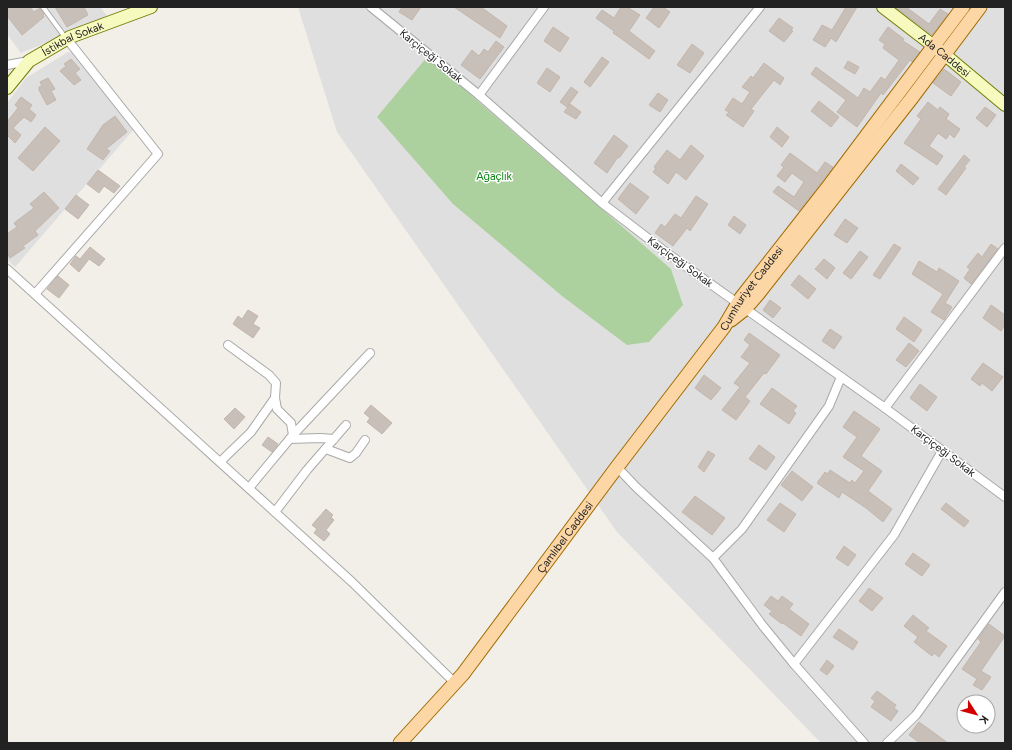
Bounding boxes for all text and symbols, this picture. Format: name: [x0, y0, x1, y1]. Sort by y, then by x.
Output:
street label: İstikbal Sokak: [39, 19, 106, 59]
street label: Karçiçeği Sokak: [397, 27, 466, 86]
street label: Ada Caddesi: [916, 30, 973, 80]
park label: Ağaçlık: [476, 170, 513, 183]
street label: Karçiçeği Sokak: [645, 234, 716, 290]
street label: Cumhuriyet Caddesi: [717, 244, 786, 333]
street label: Karçiçeği Sokak: [908, 423, 978, 480]
street label: Çamlıbel Caddesi: [534, 499, 596, 575]
north arrow: [956, 694, 996, 734]
text: K: [976, 713, 991, 727]

